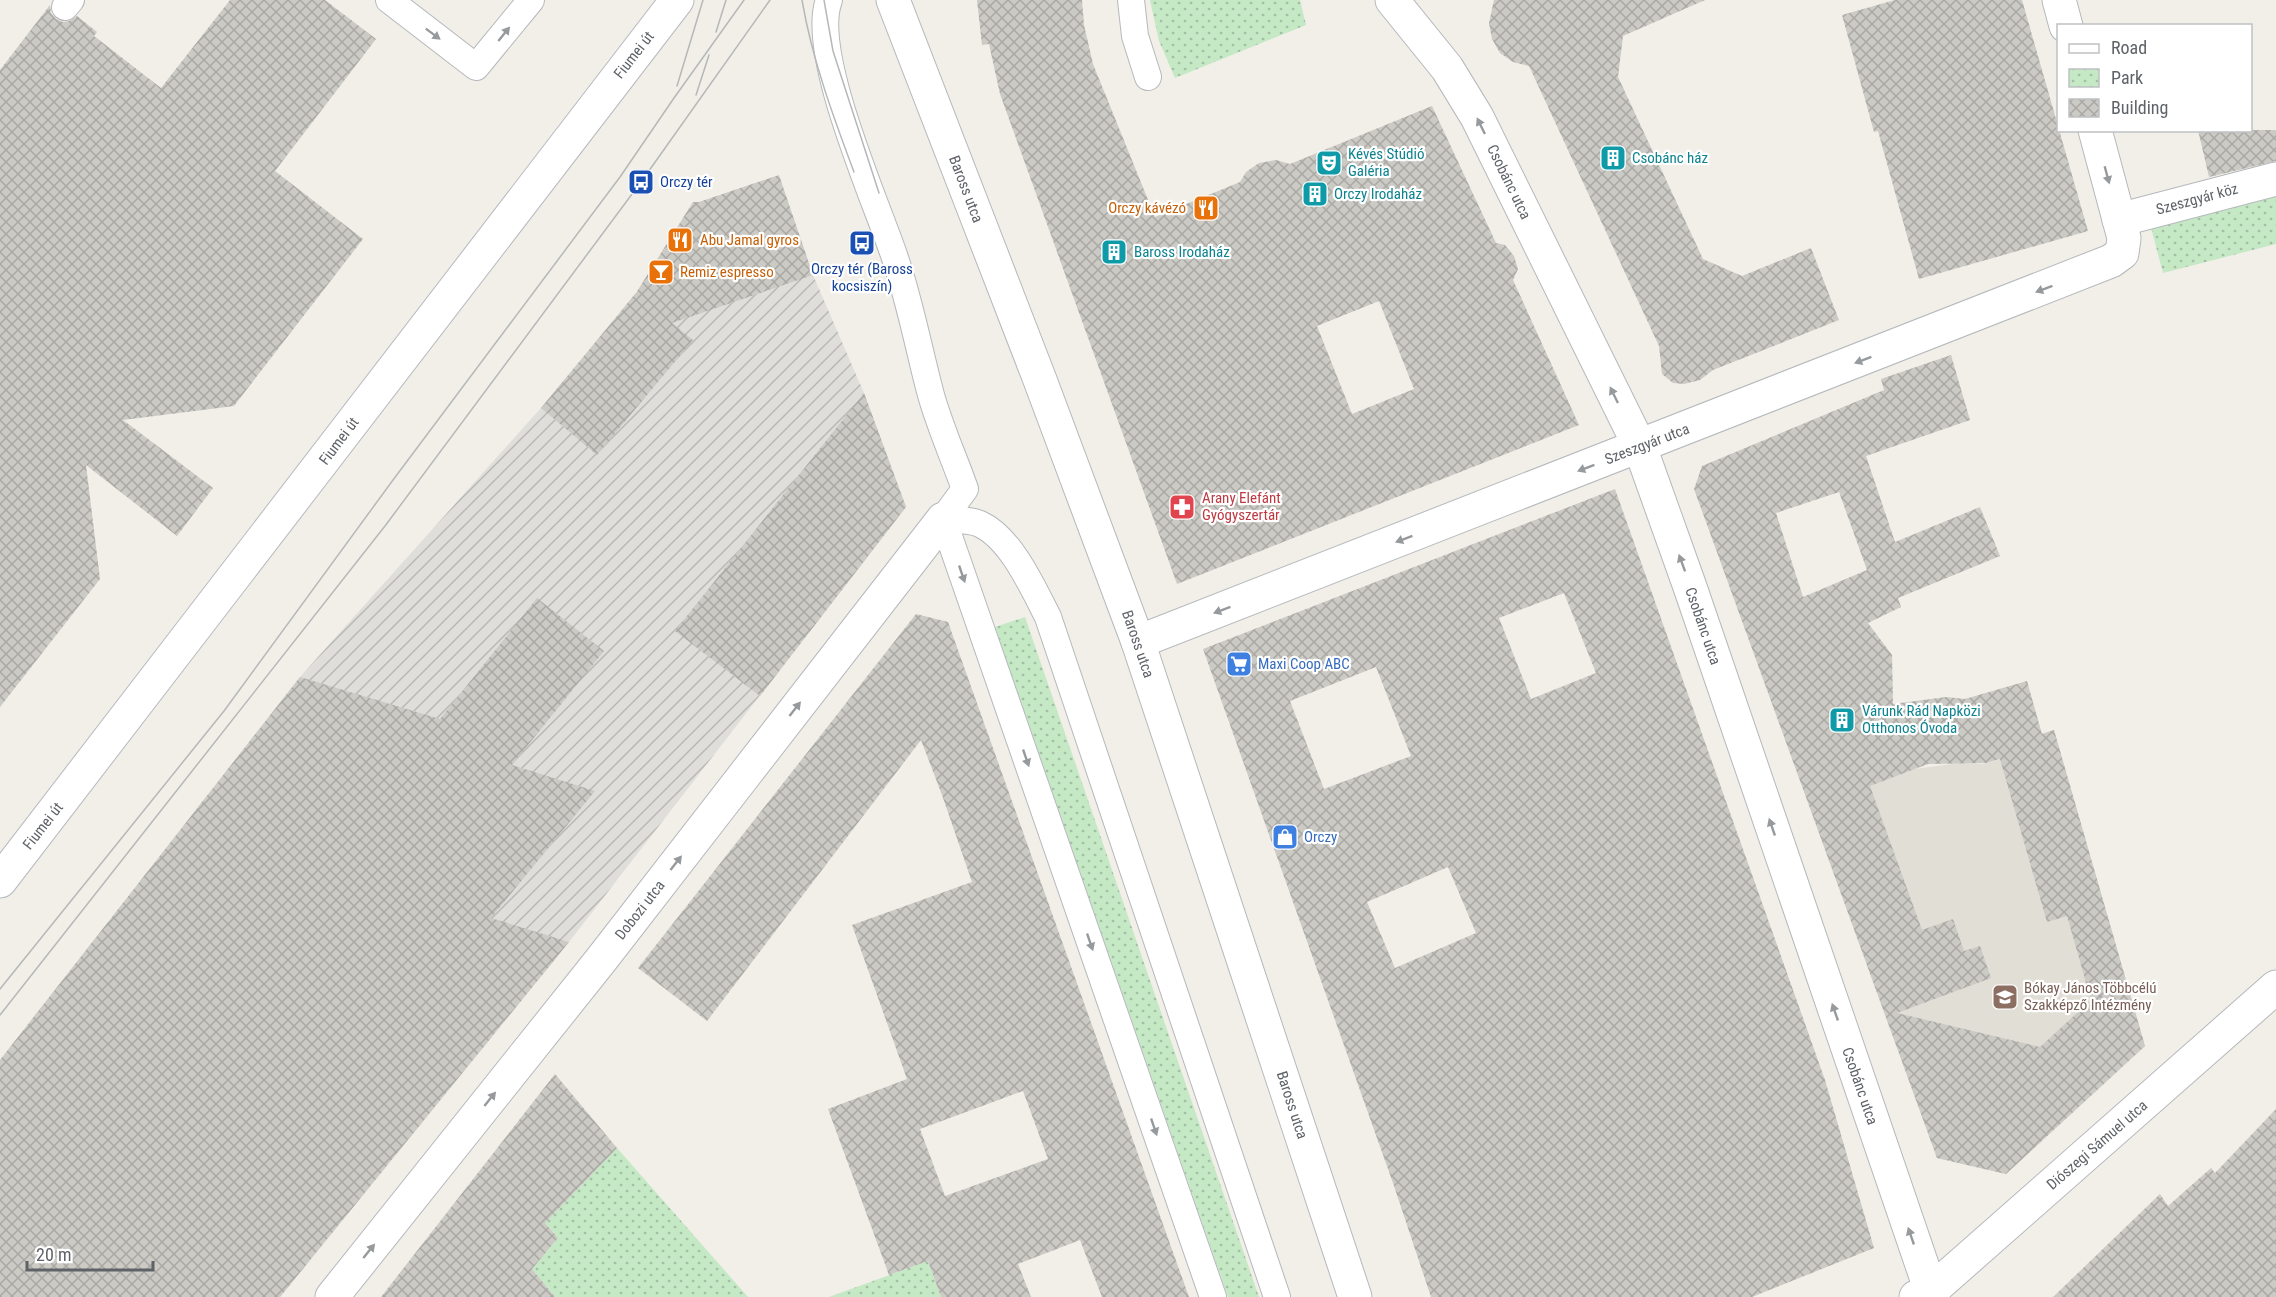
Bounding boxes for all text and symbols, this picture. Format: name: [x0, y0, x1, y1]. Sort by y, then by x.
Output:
legend: [2057, 24, 2252, 132]
one-way arrow: [497, 26, 509, 41]
one-way arrow: [425, 27, 440, 39]
street label: Fiumei út: [610, 28, 658, 82]
text: Road: [2111, 37, 2147, 58]
text: Park: [2111, 67, 2143, 88]
text: Building: [2111, 97, 2168, 118]
one-way arrow: [1477, 117, 1486, 134]
street label: Csobánc utca: [1483, 142, 1535, 222]
building icon: Csobánc ház: [1598, 143, 1628, 173]
place label: Kévés Stúdió Galéria: [1348, 145, 1424, 180]
theatre icon: Kévés Stúdió Galéria: [1314, 148, 1344, 178]
place label: Csobánc ház: [1632, 149, 1708, 167]
street label: Baross utca: [945, 153, 987, 225]
one-way arrow: [2102, 166, 2112, 184]
bus stop icon: Orczy tér: [626, 167, 656, 197]
place label: Orczy tér: [660, 173, 713, 191]
building icon: Orczy Irodaház: [1300, 179, 1330, 209]
street label: Szeszgyár köz: [2154, 179, 2240, 219]
place label: Orczy Irodaház: [1334, 185, 1422, 203]
restaurant icon: Orczy kávézó: [1191, 193, 1221, 223]
place label: Orczy kávézó: [1108, 199, 1186, 217]
restaurant icon: Abu Jamal gyros: [665, 225, 695, 255]
bus stop icon: Orczy tér (Baross kocsiszín): [847, 228, 877, 258]
place label: Abu Jamal gyros: [700, 231, 799, 249]
building icon: Baross Irodaház: [1099, 237, 1129, 267]
place label: Baross Irodaház: [1134, 243, 1230, 261]
bar icon: Remiz espresso: [646, 257, 676, 287]
place label: Orczy tér (Baross kocsiszín): [811, 260, 913, 295]
place label: Remiz espresso: [680, 263, 774, 281]
one-way arrow: [2035, 284, 2053, 294]
one-way arrow: [1854, 356, 1872, 365]
one-way arrow: [1610, 386, 1619, 403]
street label: Fiumei út: [315, 414, 363, 468]
street label: Szeszgyár utca: [1602, 420, 1692, 468]
one-way arrow: [1577, 464, 1595, 473]
place label: Arany Elefánt Gyógyszertár: [1202, 489, 1281, 524]
pharmacy icon: Arany Elefánt Gyógyszertár: [1167, 492, 1197, 522]
one-way arrow: [1395, 535, 1413, 544]
one-way arrow: [1676, 554, 1686, 572]
one-way arrow: [958, 565, 968, 583]
street label: Csobánc utca: [1681, 585, 1725, 667]
one-way arrow: [1213, 605, 1231, 615]
street label: Baross utca: [1118, 608, 1158, 680]
supermarket icon: Maxi Coop ABC: [1224, 649, 1254, 679]
place label: Maxi Coop ABC: [1258, 655, 1350, 673]
one-way arrow: [789, 701, 801, 717]
place label: Várunk Rád Napközi Otthonos Óvoda: [1862, 702, 1981, 737]
building icon: Várunk Rád Napközi Otthonos Óvoda: [1827, 705, 1857, 735]
one-way arrow: [1022, 749, 1032, 767]
street label: Fiumei út: [19, 799, 67, 853]
one-way arrow: [1767, 818, 1776, 836]
shop icon: Orczy: [1270, 822, 1300, 852]
place label: Orczy: [1304, 828, 1337, 846]
one-way arrow: [669, 855, 682, 871]
street label: Dobozi utca: [611, 877, 669, 943]
one-way arrow: [1085, 933, 1095, 951]
place label: Bókay János Többcélú Szakképző Intézmény: [2024, 979, 2157, 1014]
school or university icon: Bókay János Többcélú Szakképző Intézmény: [1990, 982, 2020, 1012]
one-way arrow: [1830, 1003, 1839, 1021]
street label: Csobánc utca: [1838, 1045, 1882, 1127]
street label: Baross utca: [1273, 1069, 1311, 1141]
one-way arrow: [483, 1091, 496, 1106]
street label: Diószegi Sámuel utca: [2043, 1096, 2151, 1194]
one-way arrow: [1149, 1118, 1159, 1136]
one-way arrow: [1906, 1227, 1916, 1245]
scale bar: [27, 1234, 153, 1272]
one-way arrow: [362, 1243, 375, 1259]
text: 20 m: [36, 1244, 71, 1265]

